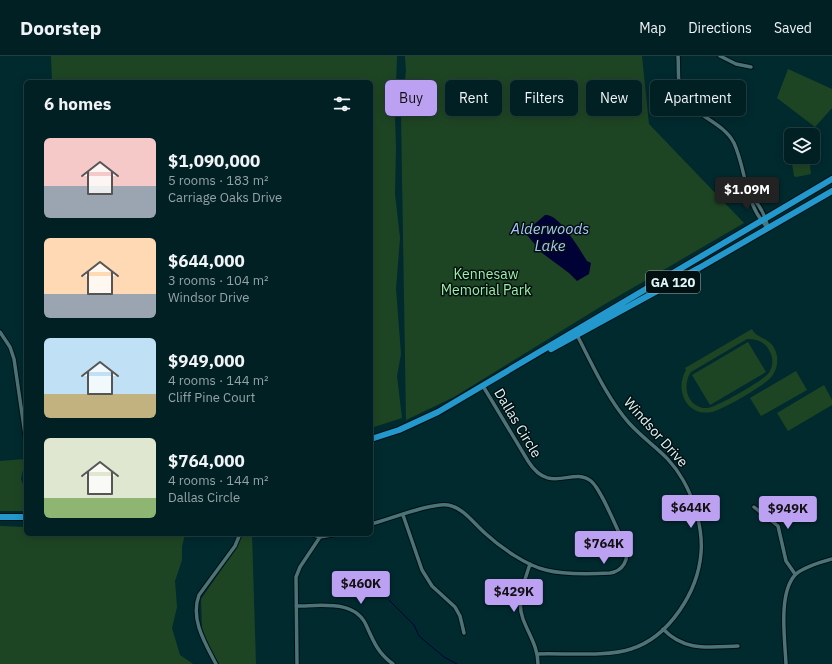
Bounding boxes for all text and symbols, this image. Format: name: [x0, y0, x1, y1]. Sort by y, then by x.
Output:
text: Doorstep: [20, 16, 101, 40]
text: Map: [639, 19, 666, 37]
text: Directions: [688, 19, 752, 37]
text: Saved: [774, 19, 812, 37]
chip: Buy: [385, 80, 437, 116]
chip: Rent: [445, 80, 502, 116]
chip: Filters: [510, 80, 578, 116]
chip: New: [586, 80, 642, 116]
chip: Apartment: [650, 80, 746, 116]
text: 6 homes: [44, 93, 111, 115]
icon: filters: [331, 93, 353, 115]
map controls: [784, 128, 820, 164]
button: layers: [784, 128, 820, 164]
text: $1,090,000: [168, 150, 260, 172]
icon: home: [76, 154, 124, 202]
text: 5 rooms · 183 m²: [168, 172, 269, 189]
pin: $1.09M: [714, 177, 780, 211]
text: $1.09M: [724, 181, 770, 198]
text: Carriage Oaks Drive: [168, 189, 282, 206]
water label: Alderwoods Lake: [510, 219, 589, 255]
text: $644,000: [168, 250, 245, 272]
icon: home: [76, 254, 124, 302]
park label: Kennesaw Memorial Park: [441, 265, 532, 299]
road number: GA 120: [646, 271, 700, 293]
text: 3 rooms · 104 m²: [168, 272, 269, 289]
text: Windsor Drive: [168, 289, 249, 306]
text: $949,000: [168, 350, 245, 372]
icon: home: [76, 354, 124, 402]
text: 4 rooms · 144 m²: [168, 372, 269, 389]
street label: Dallas Circle: [490, 385, 546, 461]
text: Cliff Pine Court: [168, 389, 255, 406]
street label: Windsor Drive: [620, 393, 692, 471]
text: $764,000: [168, 450, 245, 472]
icon: home: [76, 454, 124, 502]
text: 4 rooms · 144 m²: [168, 472, 269, 489]
text: Dallas Circle: [168, 489, 240, 506]
pin: $644K: [663, 495, 719, 529]
pin: $949K: [760, 496, 816, 530]
text: $644K: [671, 499, 711, 516]
text: $949K: [768, 500, 808, 517]
pin: $764K: [576, 531, 632, 565]
text: $764K: [584, 535, 624, 552]
pin: $460K: [333, 571, 389, 605]
text: $460K: [341, 575, 381, 592]
pin: $429K: [486, 579, 542, 613]
text: $429K: [494, 583, 534, 600]

